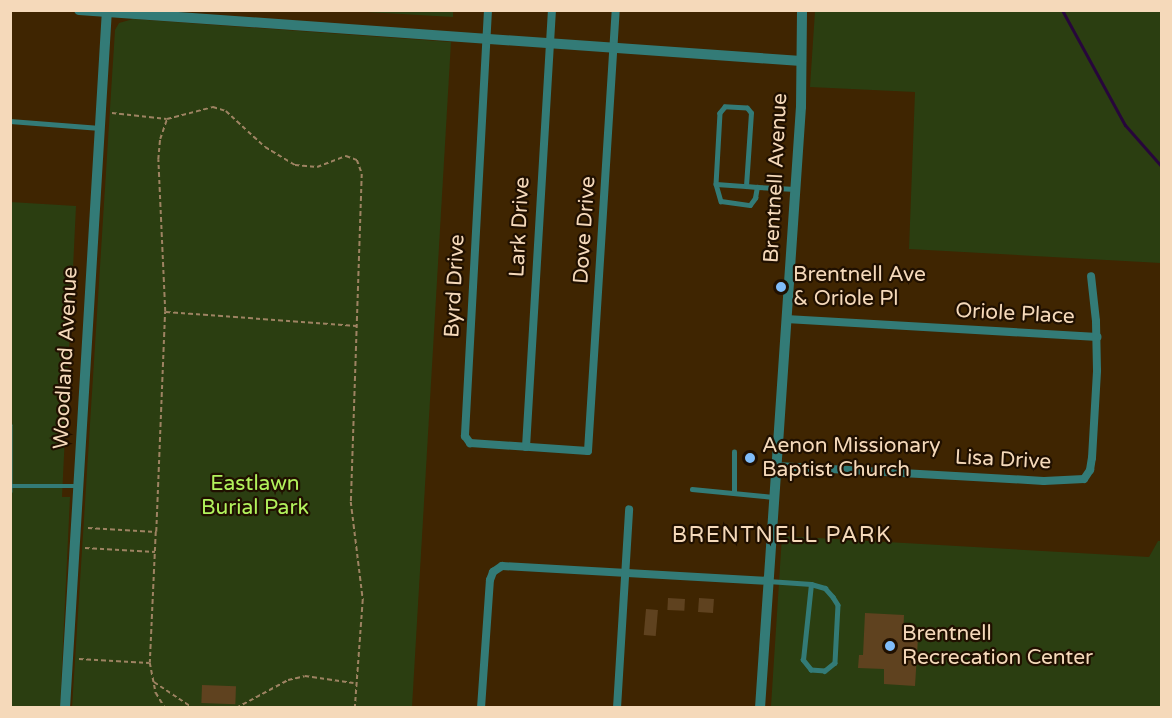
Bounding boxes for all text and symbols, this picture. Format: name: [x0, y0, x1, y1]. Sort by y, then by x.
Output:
street label: Brentnell Avenue: [759, 92, 793, 264]
street label: Dove Drive: [569, 175, 601, 285]
street label: Lark Drive: [505, 176, 535, 278]
street label: Byrd Drive: [440, 234, 470, 338]
place label: Brentnell Ave & Oriole Pl: [793, 262, 926, 312]
street label: Woodland Avenue: [49, 266, 83, 450]
marker: Brentnell Ave & Oriole Pl: [774, 280, 788, 294]
street label: Oriole Place: [955, 298, 1075, 330]
place label: Aenon Missionary Baptist Church: [762, 433, 940, 483]
street label: Lisa Drive: [954, 445, 1052, 475]
marker: Aenon Missionary Baptist Church: [743, 451, 757, 465]
park label: Eastlawn Burial Park: [201, 471, 309, 521]
district label: BRENTNELL PARK: [672, 523, 892, 549]
place label: Brentnell Recrecation Center: [902, 621, 1093, 671]
marker: Brentnell Recrecation Center: [883, 639, 897, 653]

